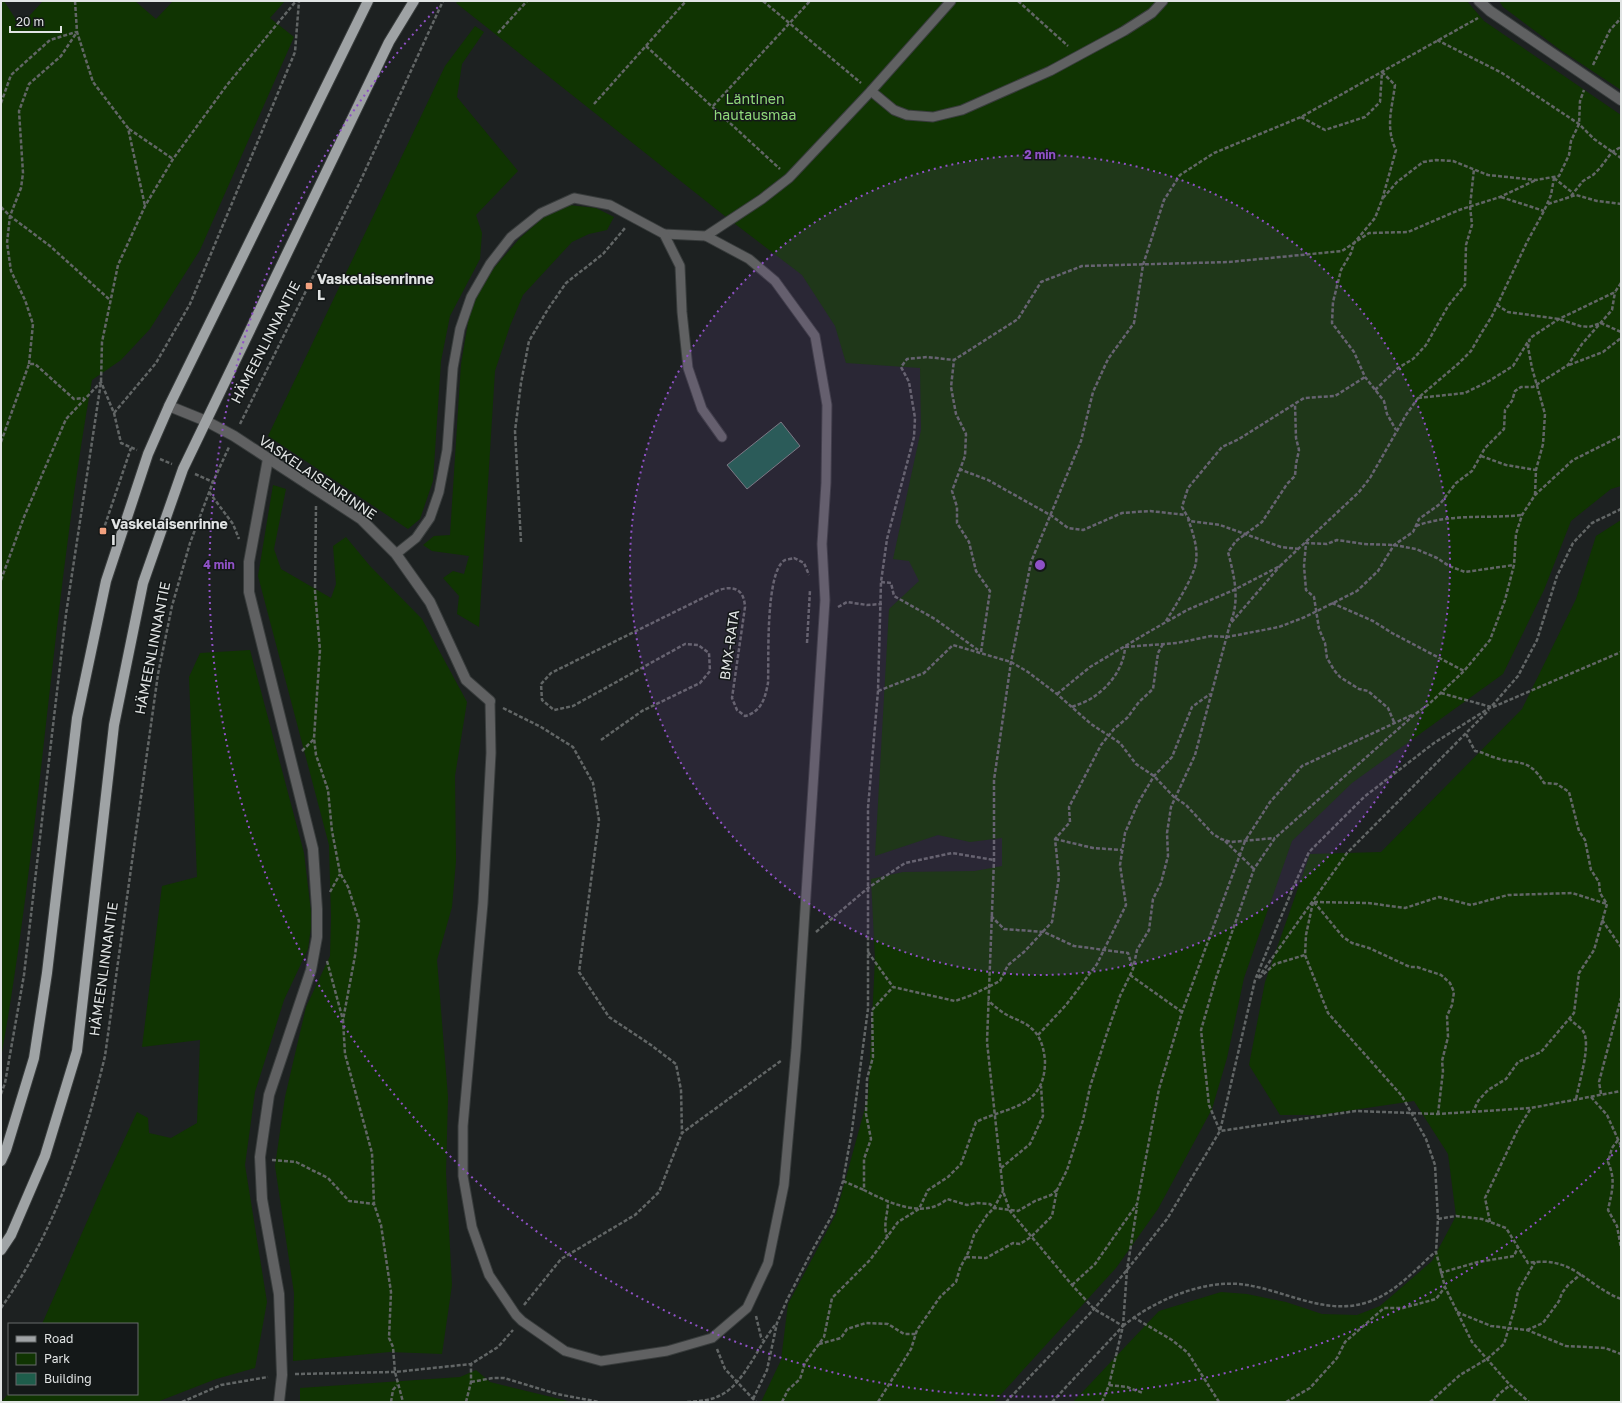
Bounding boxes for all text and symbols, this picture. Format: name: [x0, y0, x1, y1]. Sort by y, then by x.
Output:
scale bar: [10, 8, 61, 34]
text: 20 m: [16, 14, 44, 29]
park label: Läntinen hautausmaa: [714, 90, 796, 123]
text: 2 min: [1024, 147, 1056, 162]
place label: Vaskelaisenrinne L: [317, 270, 434, 303]
street label: HÄMEENLINNANTIE: [227, 278, 303, 406]
marker: Vaskelaisenrinne L: [304, 281, 314, 291]
street label: VASKELAISENRINNE: [256, 431, 380, 523]
place label: Vaskelaisenrinne I: [111, 515, 228, 548]
marker: Vaskelaisenrinne I: [98, 526, 108, 536]
text: 4 min: [203, 557, 235, 572]
centre of rings: [1033, 558, 1047, 572]
street label: HÄMEENLINNANTIE: [131, 580, 173, 716]
street label: BMX-RATA: [716, 608, 742, 681]
street label: HÄMEENLINNANTIE: [85, 901, 121, 1037]
legend: [8, 1323, 138, 1395]
text: Road: [44, 1331, 73, 1346]
text: Park: [44, 1351, 70, 1366]
text: Building: [44, 1371, 92, 1386]

